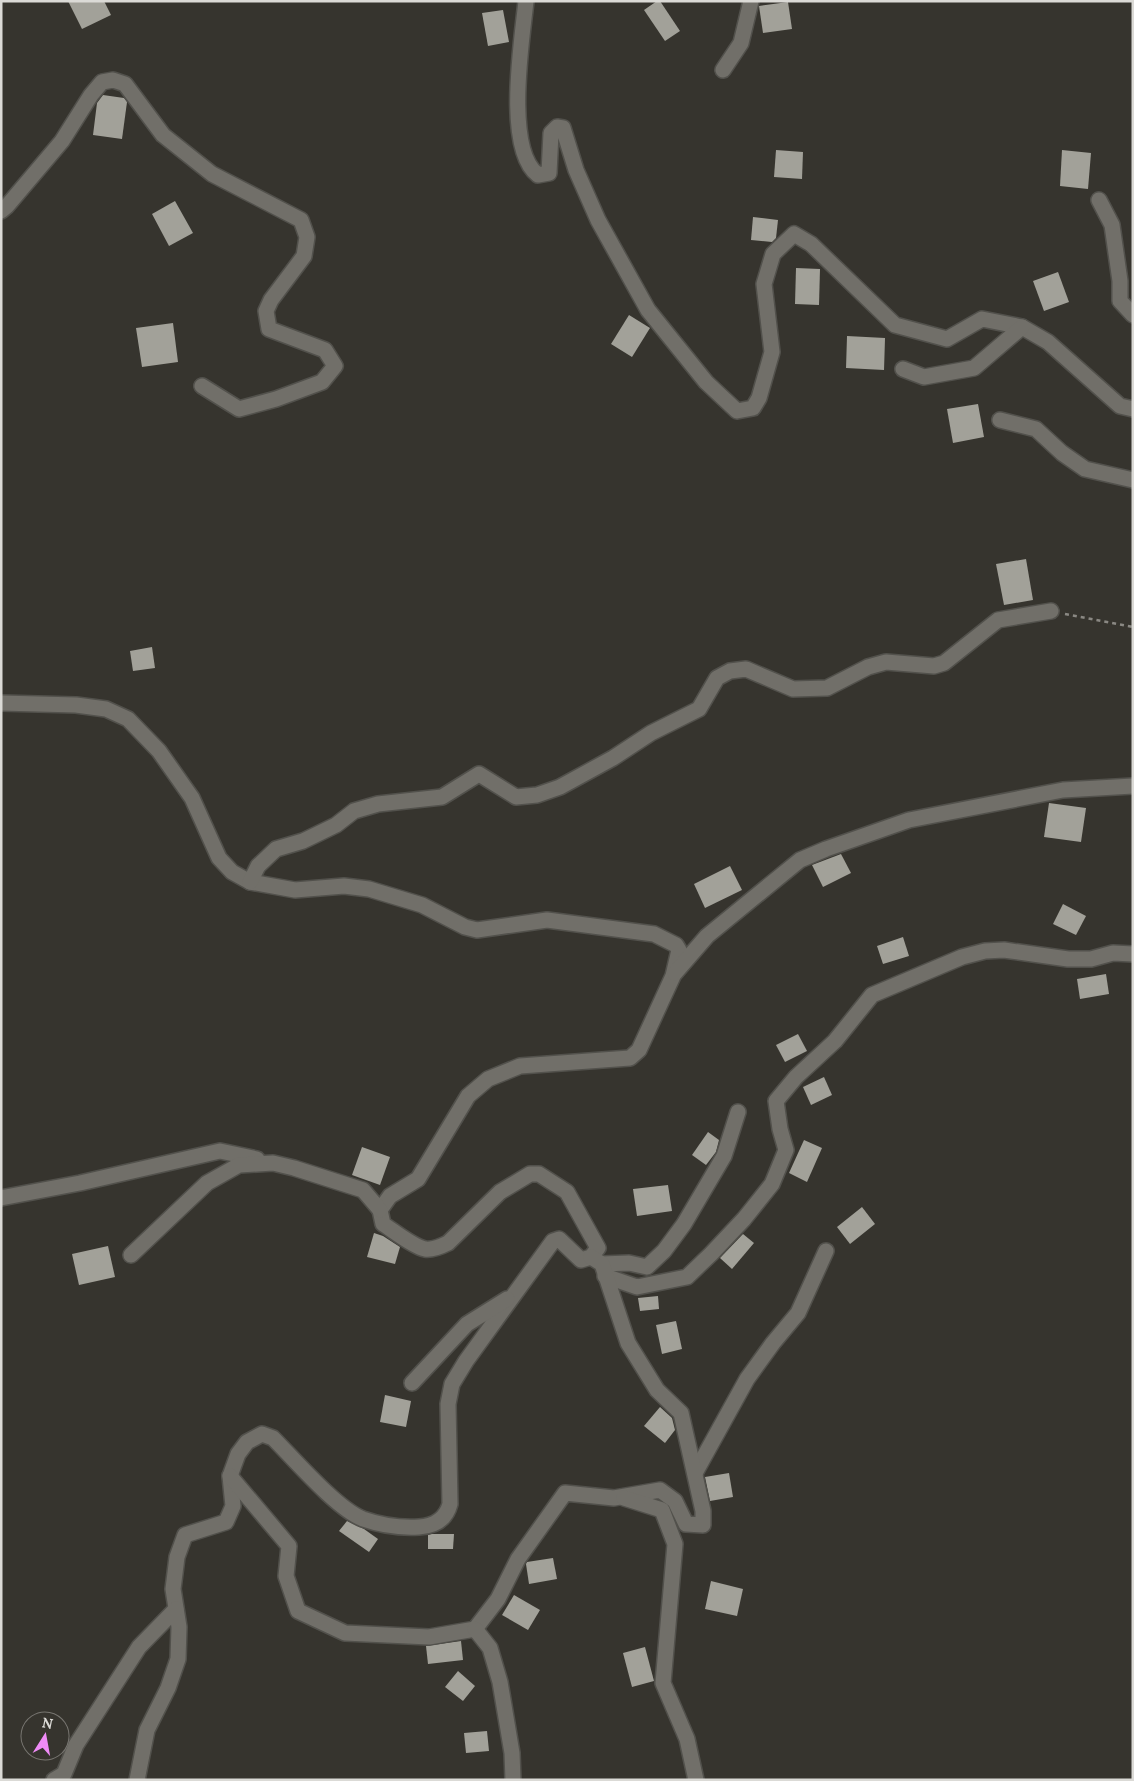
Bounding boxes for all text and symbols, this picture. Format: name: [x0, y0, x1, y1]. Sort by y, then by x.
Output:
north arrow: [20, 1711, 70, 1761]
text: N: [40, 1713, 55, 1733]

